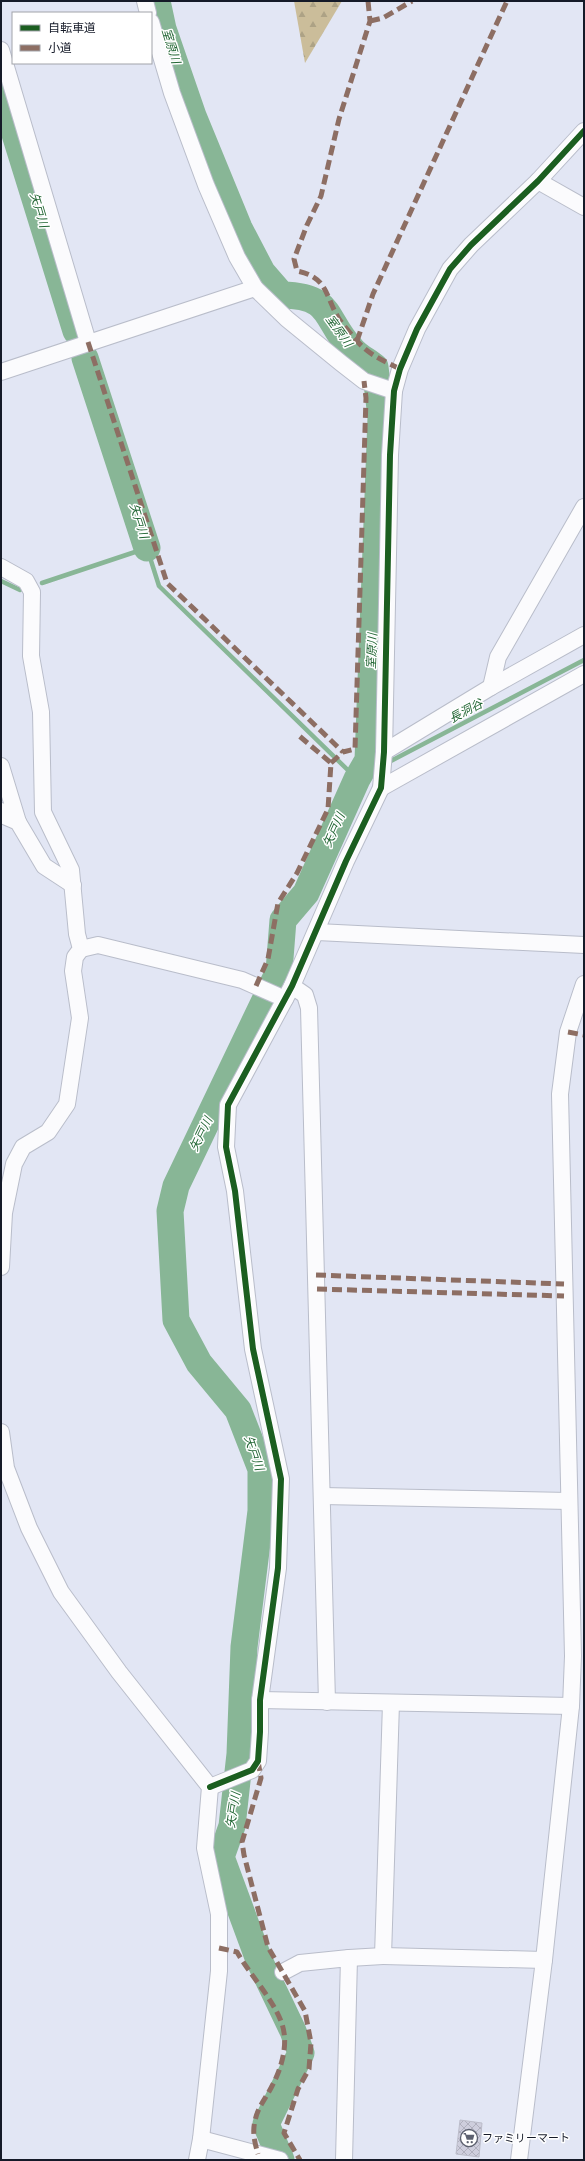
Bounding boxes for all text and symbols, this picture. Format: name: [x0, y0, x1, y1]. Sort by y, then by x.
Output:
legend: [12, 12, 152, 64]
text: 自転車道: [48, 20, 96, 36]
water label: 室原川: [158, 26, 184, 67]
text: 小道: [48, 40, 72, 56]
water label: 矢戸川: [26, 190, 52, 231]
water label: 室原川: [322, 312, 357, 352]
water label: 矢戸川: [126, 501, 153, 542]
water label: 室原川: [363, 631, 381, 669]
water label: 長洞谷: [446, 695, 487, 727]
water label: 矢戸川: [319, 808, 349, 850]
water label: 矢戸川: [186, 1113, 217, 1154]
water label: 矢戸川: [241, 1433, 268, 1475]
water label: 矢戸川: [222, 1789, 244, 1829]
supermarket icon: ファミリーマート: [459, 2128, 479, 2148]
place label: ファミリーマート: [482, 2131, 570, 2146]

